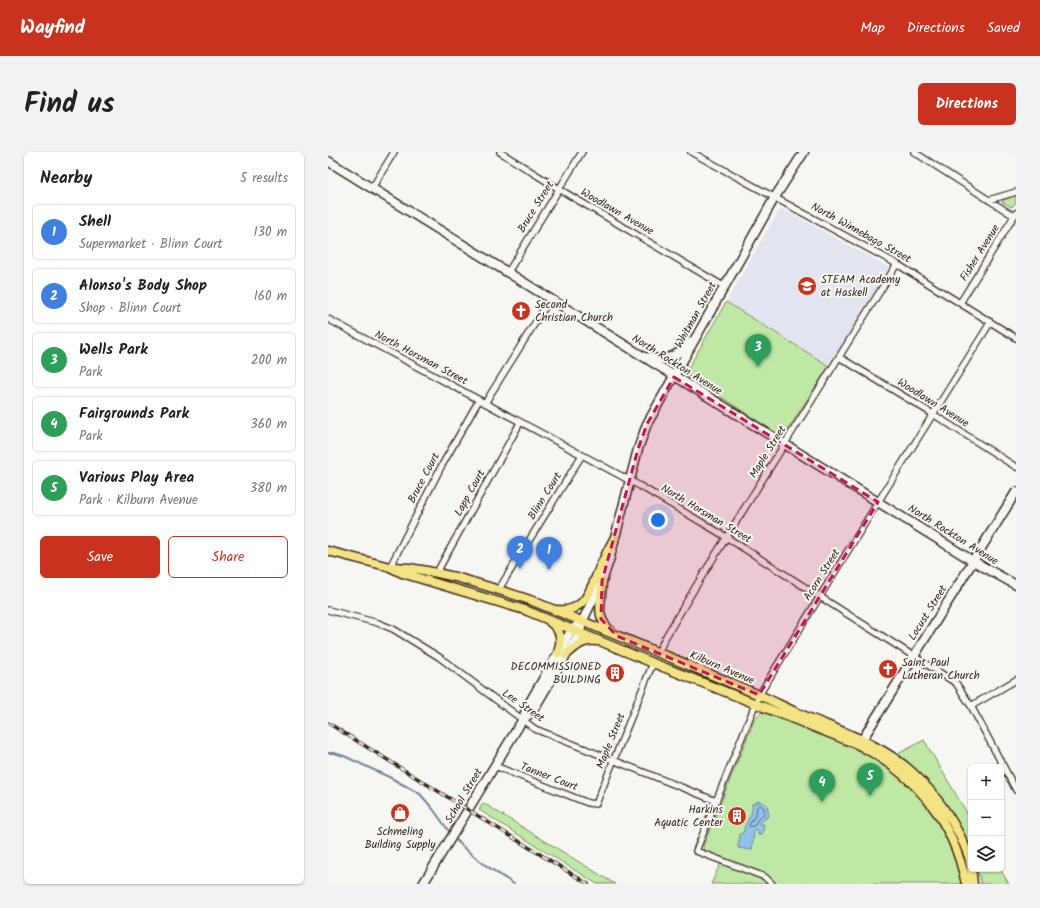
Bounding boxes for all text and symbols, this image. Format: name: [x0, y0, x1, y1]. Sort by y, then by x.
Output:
text: Wayfind: [20, 13, 85, 43]
text: Map: [860, 17, 885, 39]
text: Directions: [907, 17, 965, 39]
text: Saved: [987, 17, 1020, 39]
text: Find us: [24, 82, 115, 127]
button: Directions: [918, 83, 1016, 125]
text: Nearby: [40, 165, 92, 192]
text: 5 results: [240, 168, 288, 189]
street label: Bruce Street: [513, 177, 559, 236]
street label: Woodlawn Avenue: [577, 184, 657, 240]
street label: North Winnebago Street: [808, 198, 915, 268]
text: Shell: [79, 210, 111, 234]
street label: Fisher Avenue: [955, 221, 1005, 285]
text: 1: [52, 222, 56, 243]
text: 130 m: [253, 222, 287, 243]
text: Supermarket · Blinn Court: [79, 234, 223, 255]
place label: STEAM Academy at Haskell: [821, 271, 901, 302]
text: Alonso's Body Shop: [79, 274, 207, 298]
school or university icon: STEAM Academy at Haskell: [796, 275, 818, 297]
street label: Whitman Street: [670, 278, 722, 351]
text: 2: [50, 286, 58, 307]
text: 160 m: [254, 286, 287, 307]
place label: Second Christian Church: [535, 296, 613, 327]
text: Shop · Blinn Court: [79, 298, 181, 319]
church icon: Second Christian Church: [510, 300, 532, 322]
street label: North Horsman Street: [371, 326, 472, 391]
street label: North Rockton Avenue: [628, 330, 726, 400]
pin: 3: [745, 334, 771, 367]
text: Wells Park: [79, 338, 148, 362]
text: 3: [50, 350, 58, 371]
text: 200 m: [251, 350, 287, 371]
text: Park: [79, 362, 103, 383]
street label: Woodlawn Avenue: [893, 374, 973, 432]
text: Fairgrounds Park: [79, 402, 189, 426]
text: 4: [50, 414, 58, 435]
text: 360 m: [250, 414, 287, 435]
street label: Maple Street: [745, 422, 792, 482]
text: Park: [79, 426, 103, 447]
street label: Bruce Court: [403, 449, 445, 506]
text: Various Play Area: [79, 466, 194, 490]
street label: Lapp Court: [450, 466, 491, 520]
street label: Blinn Court: [523, 468, 567, 523]
text: 5: [51, 478, 57, 499]
text: 380 m: [250, 478, 287, 499]
street label: North Horsman Street: [657, 480, 756, 549]
text: Park · Kilburn Avenue: [79, 490, 198, 511]
street label: North Rockton Avenue: [904, 500, 1002, 570]
your location: [648, 510, 668, 530]
button: Save: [40, 536, 160, 578]
button: Share: [168, 536, 288, 578]
pin: 2: [507, 536, 533, 569]
pin: 1: [536, 537, 562, 570]
street label: Acorn Street: [799, 545, 845, 605]
street label: Locust Street: [904, 581, 953, 644]
street label: Kilburn Avenue: [687, 646, 757, 690]
place label: Saint Paul Lutheran Church: [902, 654, 980, 685]
place label: DECOMMISSIONED BUILDING: [511, 658, 601, 689]
church icon: Saint Paul Lutheran Church: [877, 658, 899, 680]
building icon: DECOMMISSIONED BUILDING: [604, 662, 626, 684]
street label: Lee Street: [498, 685, 549, 728]
street label: Maple Street: [592, 710, 631, 772]
street label: Tanner Court: [518, 758, 581, 797]
pin: 5: [857, 763, 883, 796]
street label: School Street: [440, 764, 488, 827]
map controls: [968, 764, 1004, 872]
button: +: [968, 764, 1004, 800]
pin: 4: [809, 769, 835, 802]
button: −: [968, 800, 1004, 836]
place label: Harkins Aquatic Center: [654, 801, 724, 832]
shop icon: Schmeling Building Supply: [389, 802, 411, 824]
building icon: Harkins Aquatic Center: [726, 805, 748, 827]
place label: Schmeling Building Supply: [365, 823, 436, 854]
button: layers: [968, 836, 1004, 872]

